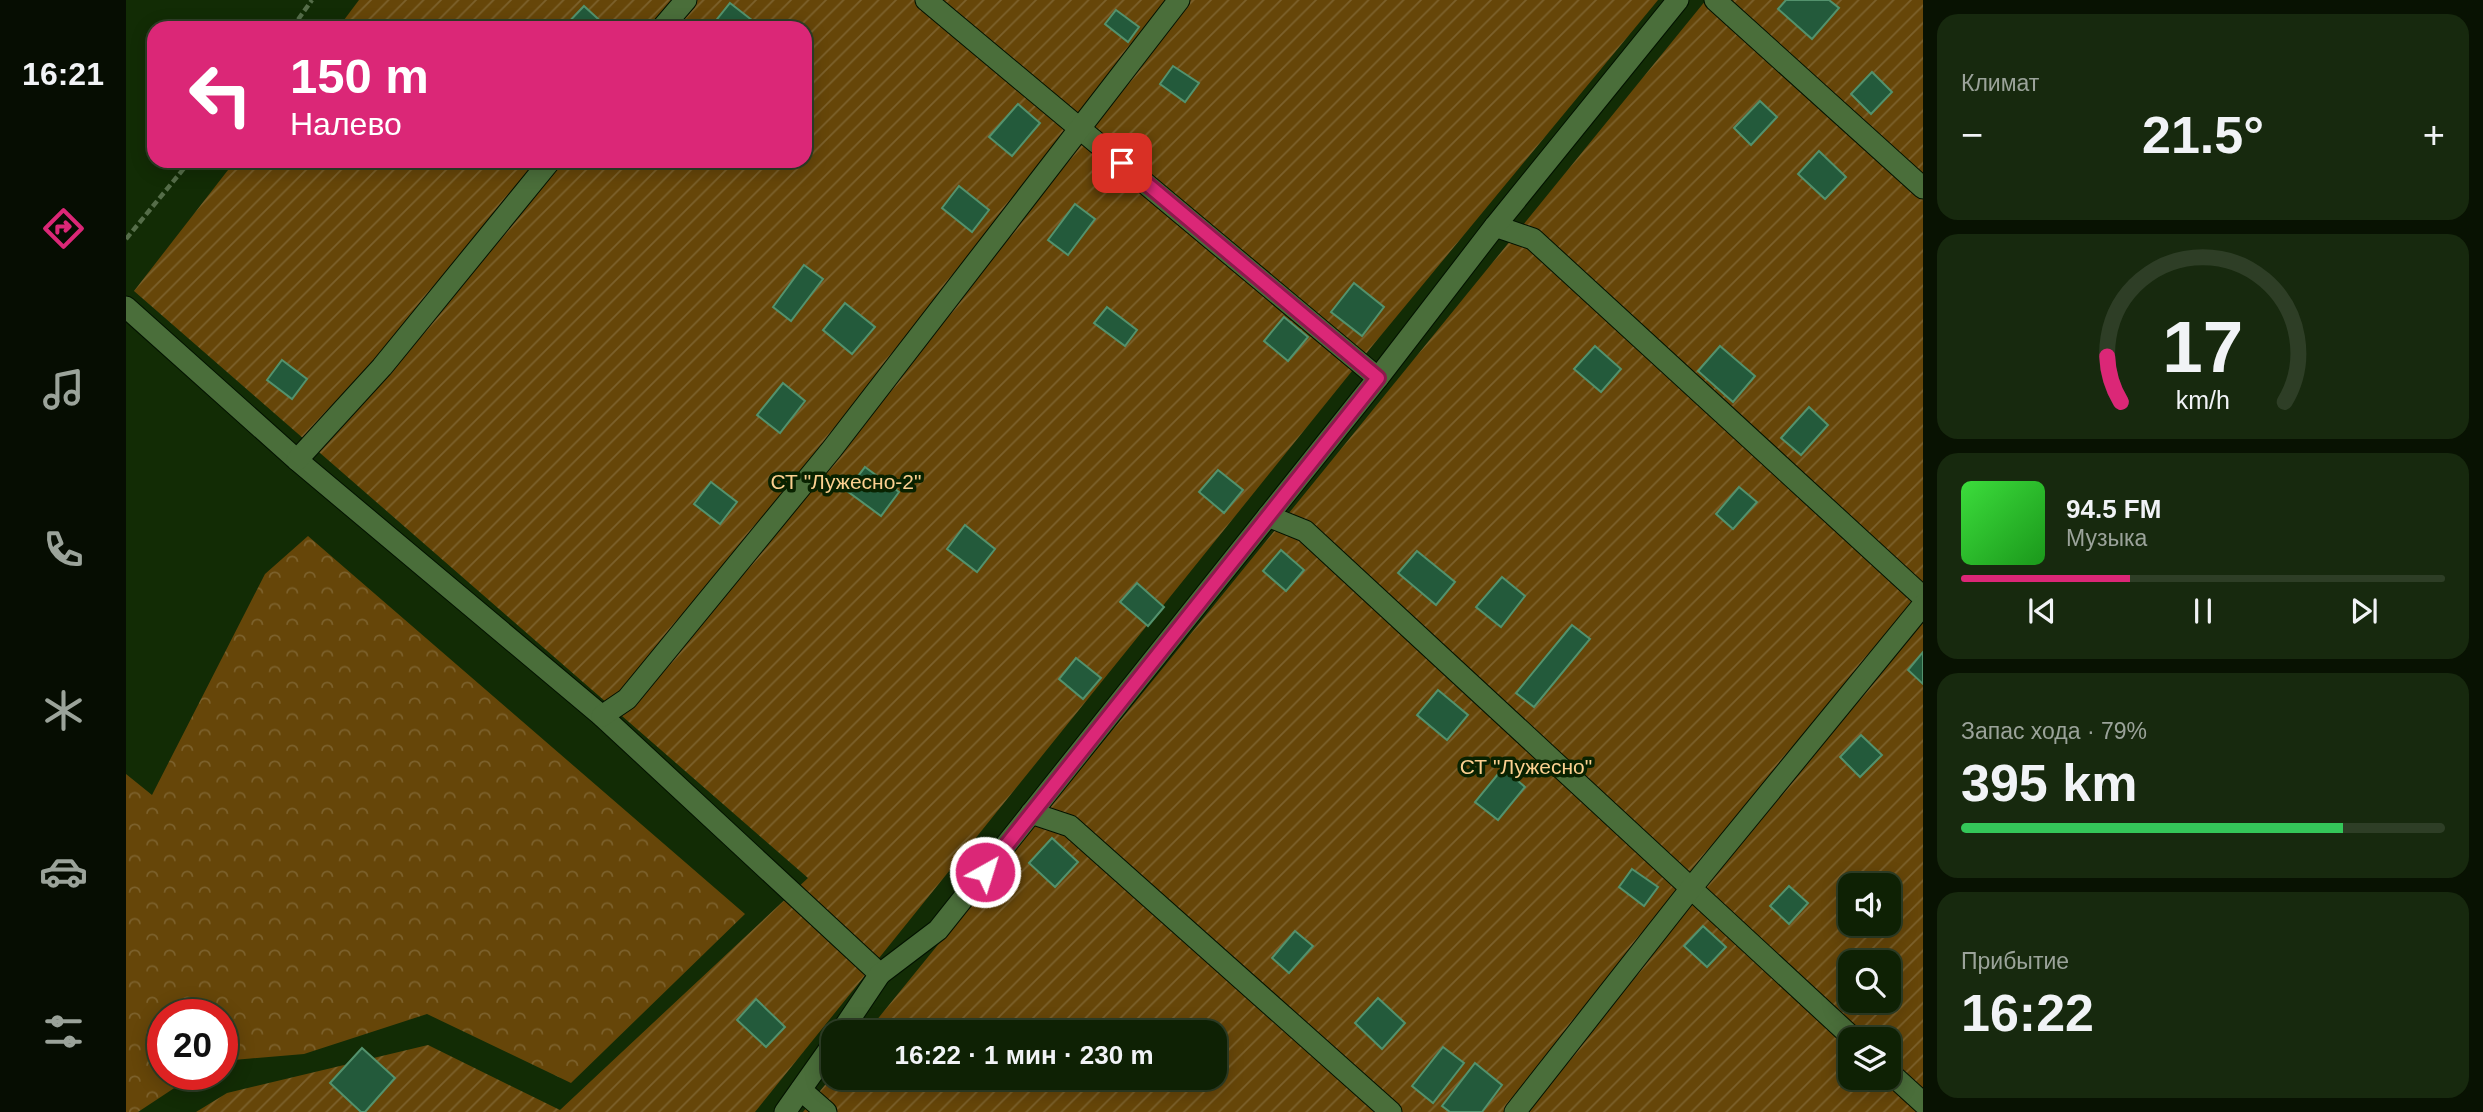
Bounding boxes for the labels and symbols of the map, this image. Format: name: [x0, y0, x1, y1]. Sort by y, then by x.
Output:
pin: [1092, 133, 1152, 193]
park label: СТ "Лужесно-2": [771, 470, 921, 493]
park label: СТ "Лужесно": [1460, 755, 1592, 778]
position arrow: [948, 835, 1022, 909]
speed limit sign: 20: [147, 999, 238, 1090]

